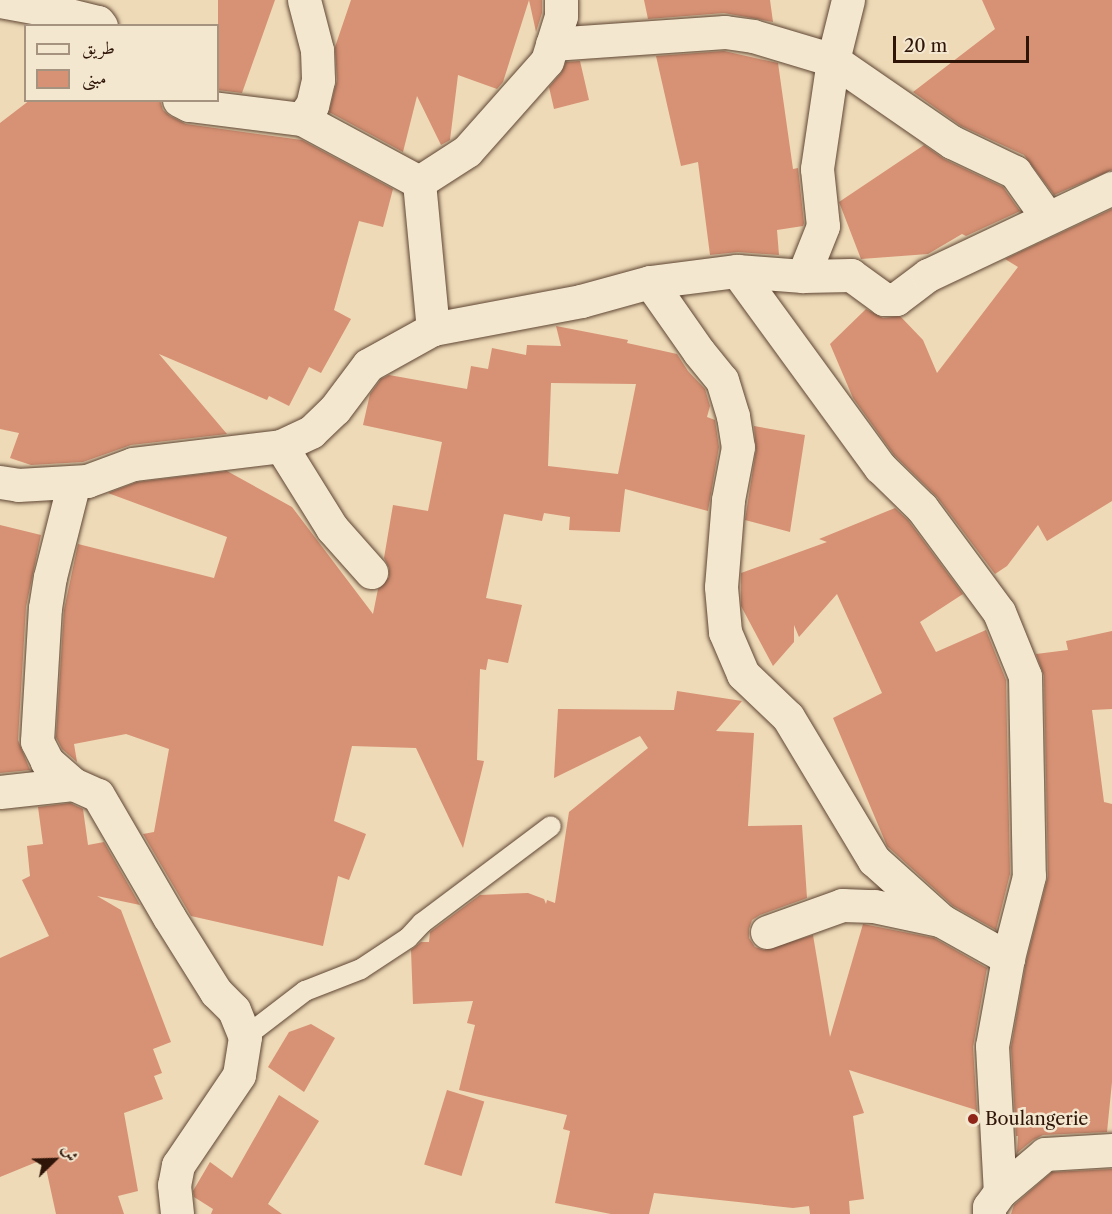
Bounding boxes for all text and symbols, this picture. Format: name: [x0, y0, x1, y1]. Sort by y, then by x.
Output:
legend: [24, 24, 219, 102]
scale bar: [896, 24, 1032, 62]
text: 20 m: [904, 35, 947, 57]
text: طريق: [82, 37, 115, 59]
text: مبنى: [82, 67, 107, 89]
place label: Boulangerie: [985, 1108, 1088, 1130]
marker: Boulangerie: [966, 1112, 980, 1126]
north arrow: [24, 1130, 84, 1190]
text: ش: [58, 1142, 83, 1164]

